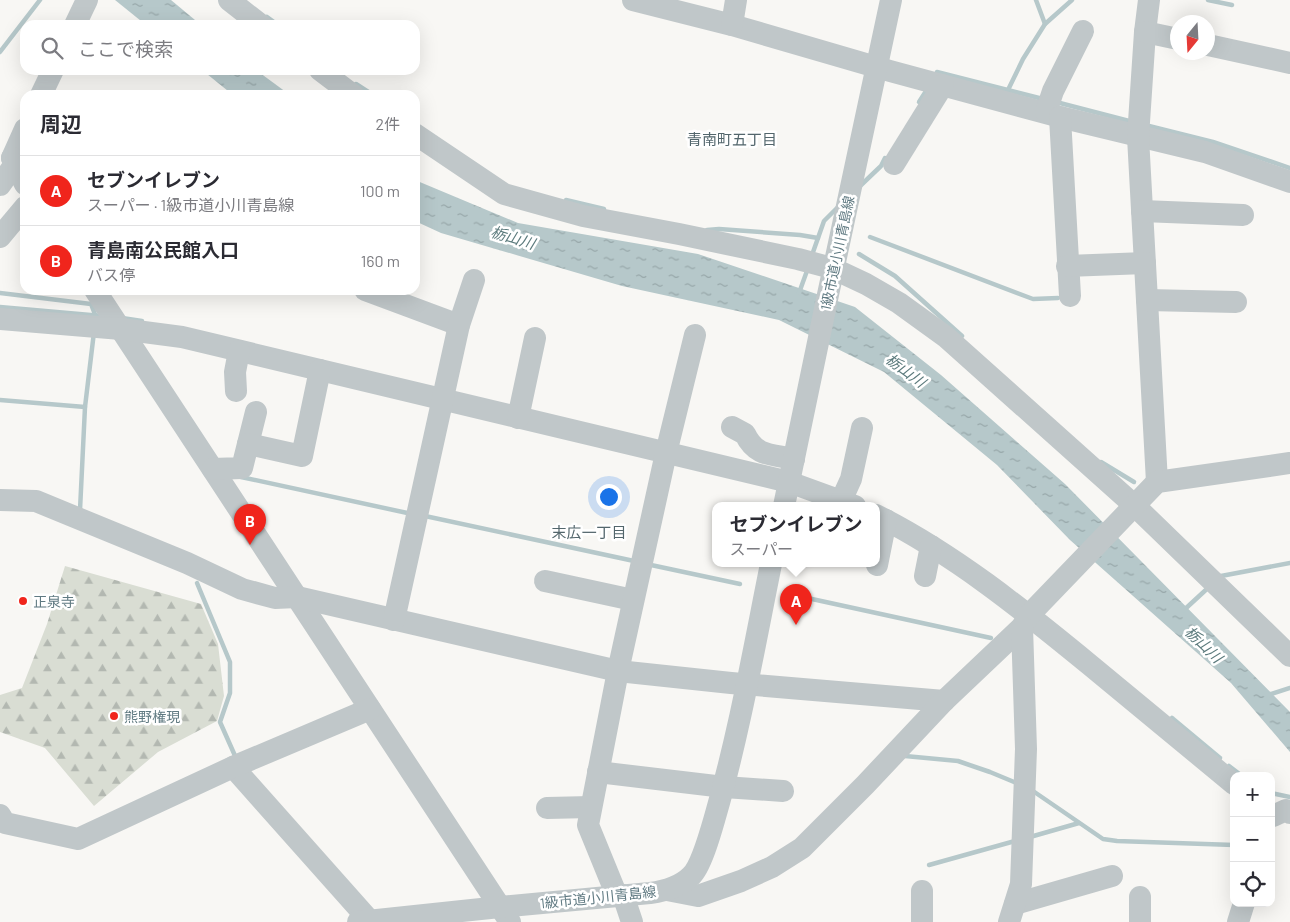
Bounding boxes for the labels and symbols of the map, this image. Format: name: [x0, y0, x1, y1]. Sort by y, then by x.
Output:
north arrow: [1170, 15, 1215, 60]
district label: 青南町五丁目: [687, 130, 777, 148]
street label: 1級市道小川青島線: [817, 194, 857, 312]
water label: 栃山川: [489, 222, 539, 253]
water label: 栃山川: [883, 349, 931, 392]
your location: [596, 484, 622, 510]
pin: B: [234, 504, 266, 545]
district label: 末広一丁目: [551, 523, 627, 541]
pin: A: [780, 584, 812, 625]
place label: 正泉寺: [33, 593, 75, 610]
marker: 正泉寺: [17, 595, 29, 607]
water label: 栃山川: [1182, 622, 1228, 667]
place label: 熊野権現: [124, 708, 180, 725]
marker: 熊野権現: [108, 710, 120, 722]
street label: 1級市道小川青島線: [539, 882, 657, 912]

